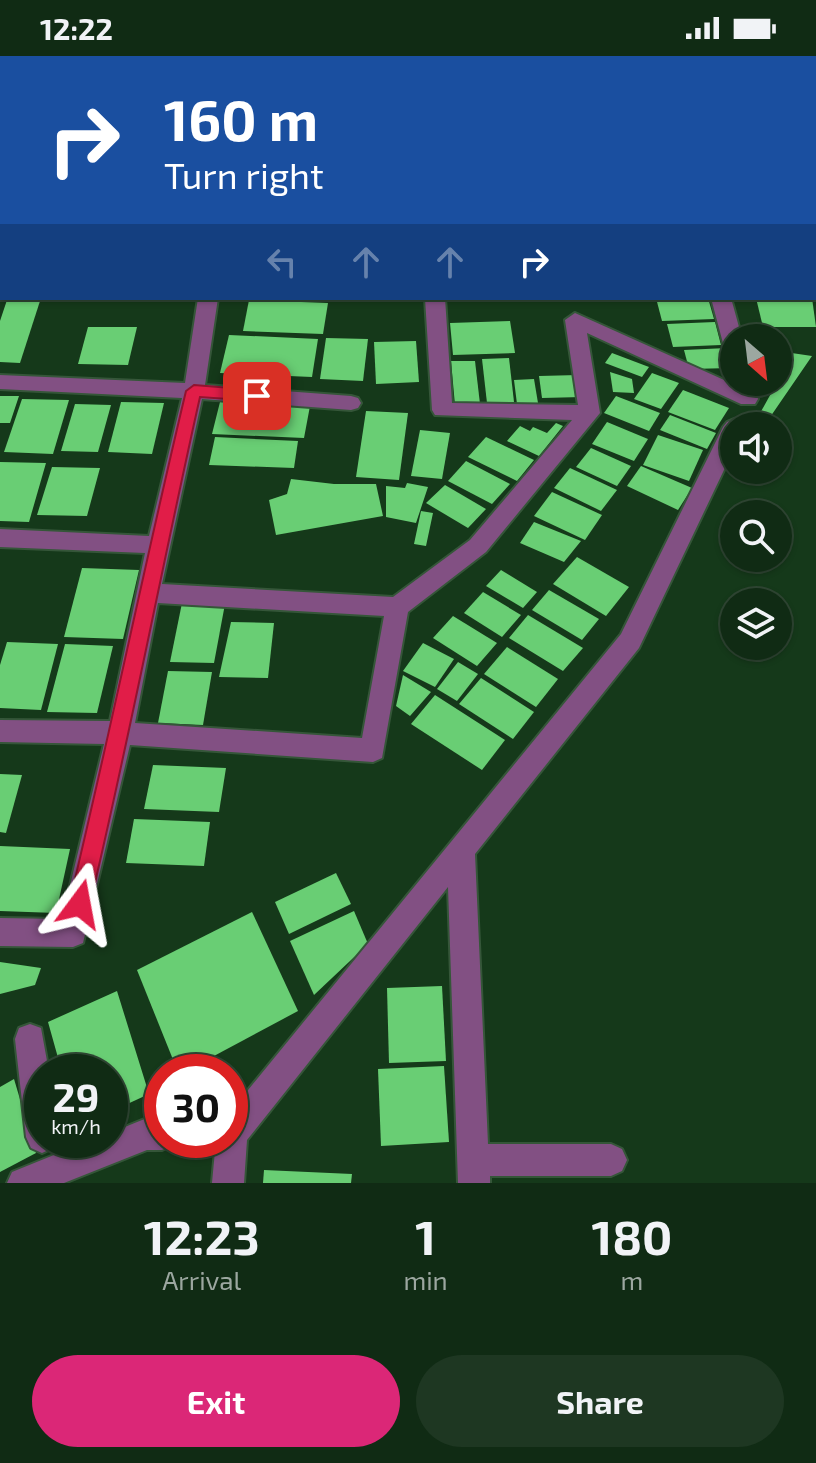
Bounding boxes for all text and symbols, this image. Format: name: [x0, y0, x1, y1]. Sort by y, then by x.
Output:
text: 12:22: [40, 10, 113, 46]
text: 160 m: [164, 85, 318, 152]
icon: right: [32, 88, 136, 192]
text: Turn right: [164, 153, 324, 196]
icon: left: [260, 240, 304, 284]
icon: ahead: [344, 240, 388, 284]
icon: ahead: [428, 240, 472, 284]
icon: right: [512, 240, 556, 284]
north arrow: [720, 324, 792, 396]
map controls: [720, 324, 792, 660]
pin: [223, 362, 291, 430]
icon: arrive: [235, 374, 279, 418]
button: sound: [720, 412, 792, 484]
button: search: [720, 500, 792, 572]
button: layers: [720, 588, 792, 660]
position arrow: [38, 862, 122, 946]
speed limit sign: 30: [144, 1054, 248, 1158]
text: 29: [53, 1072, 99, 1120]
text: km/h: [51, 1114, 101, 1138]
text: 12:23: [144, 1207, 260, 1265]
text: 1: [415, 1207, 436, 1265]
text: 180: [591, 1207, 672, 1265]
text: Arrival: [162, 1264, 241, 1295]
text: min: [403, 1264, 448, 1295]
text: m: [620, 1264, 643, 1295]
button: Exit: [32, 1355, 400, 1447]
button: Share: [416, 1355, 784, 1447]

